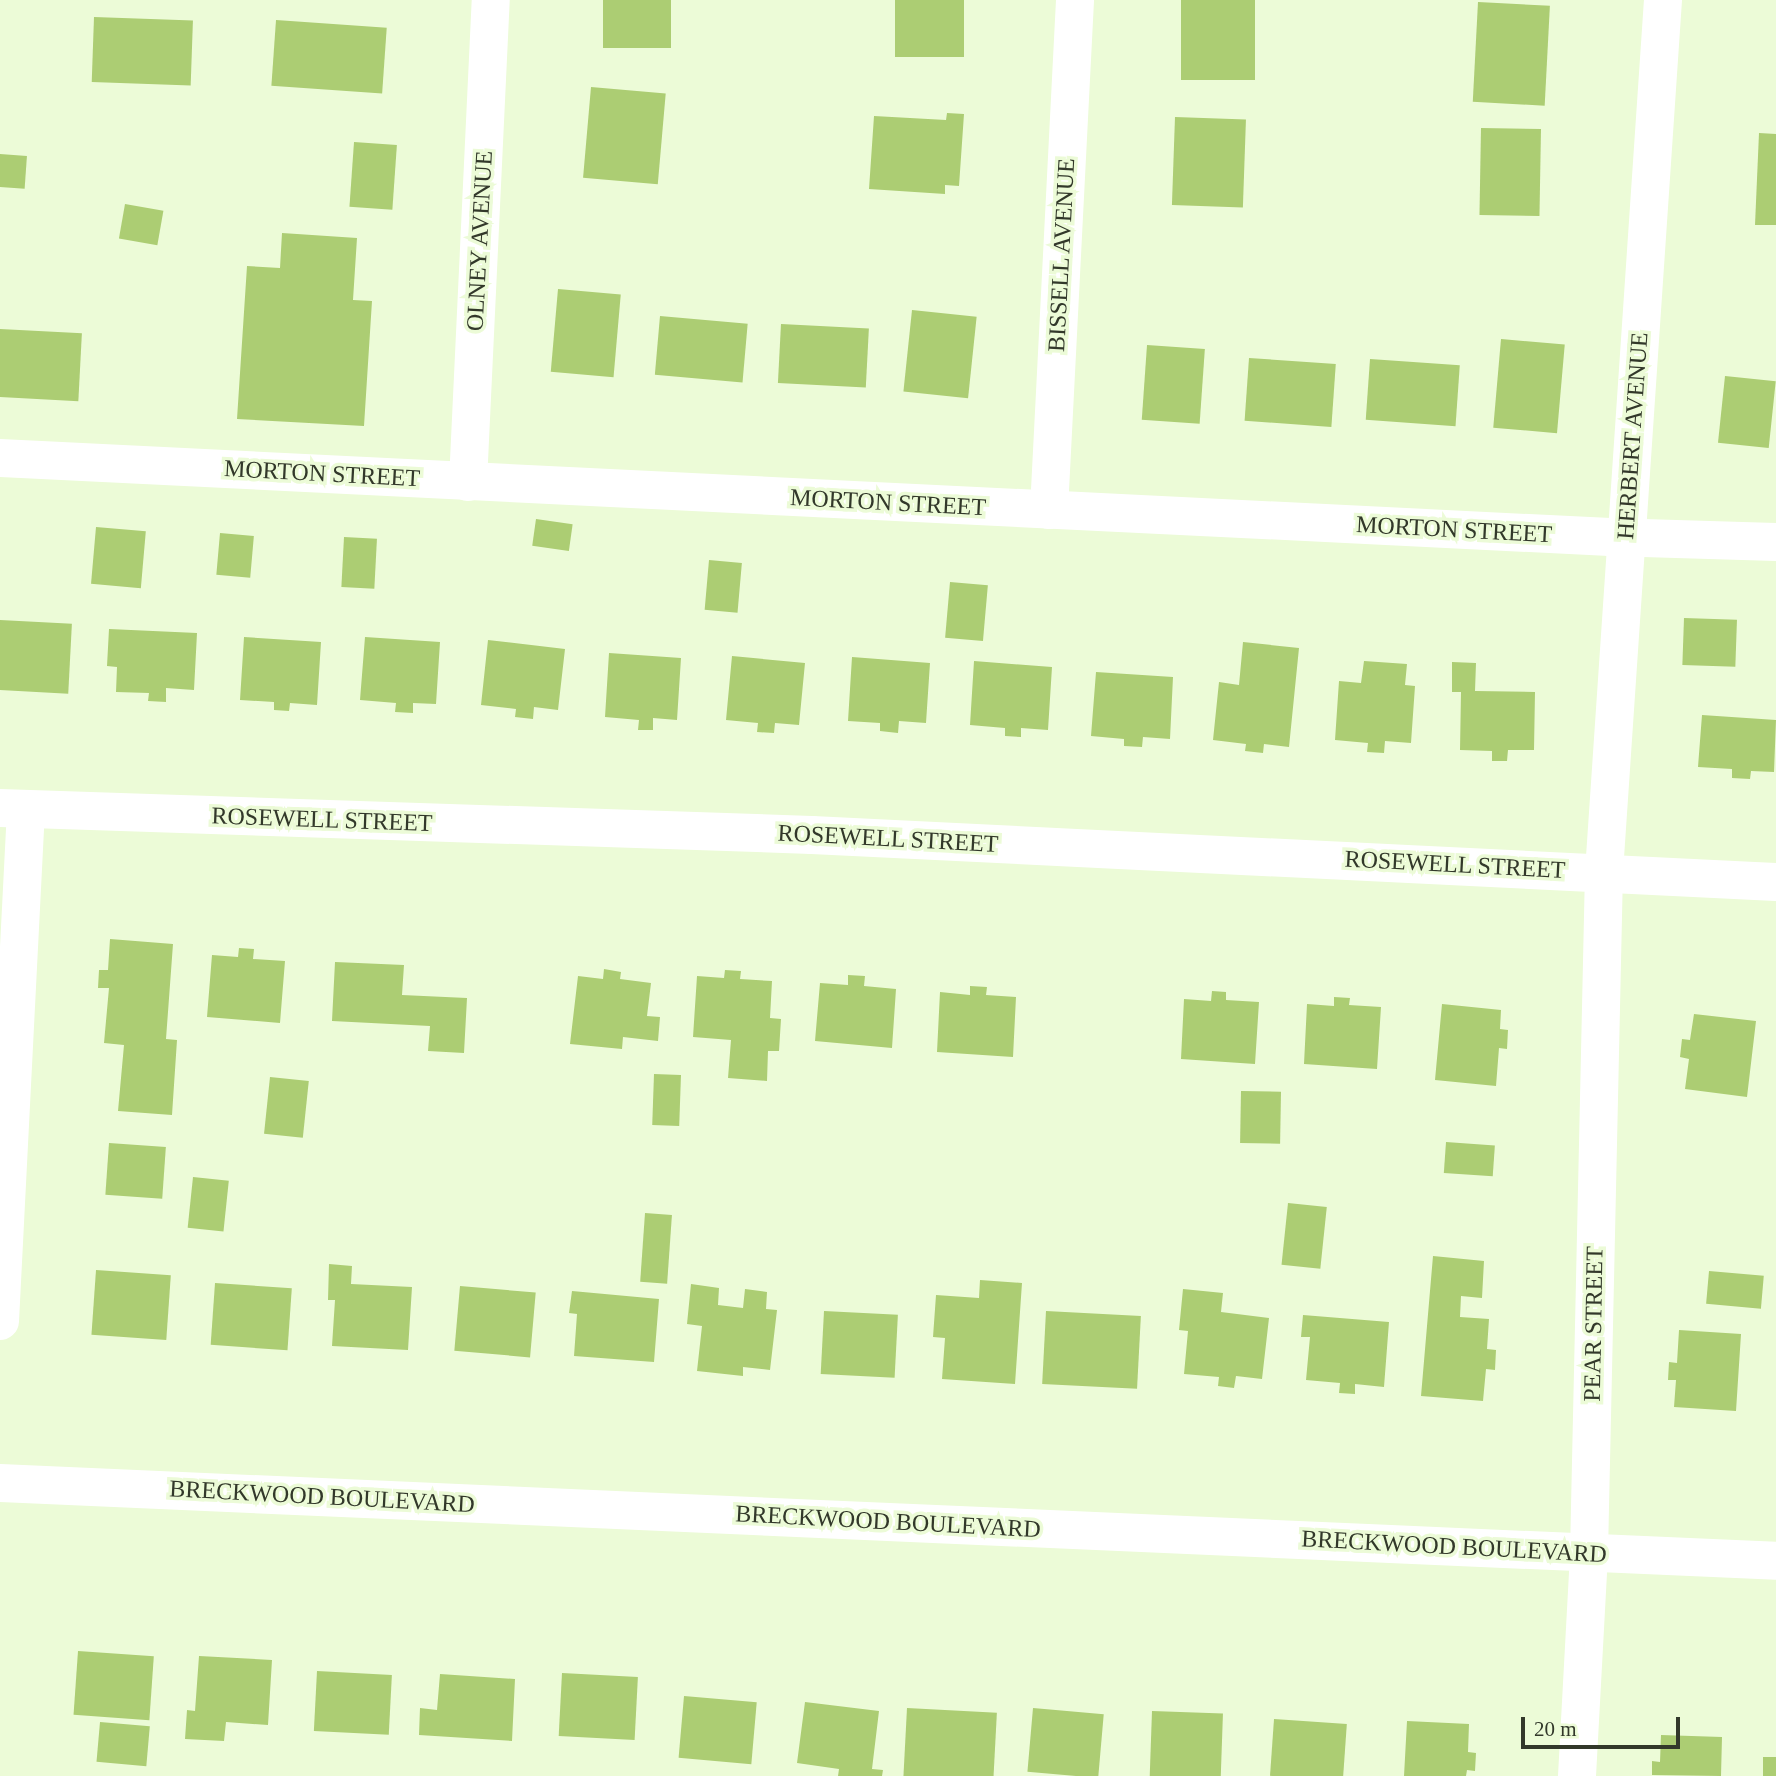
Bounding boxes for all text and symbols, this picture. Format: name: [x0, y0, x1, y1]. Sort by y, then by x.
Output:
street label: OLNEY AVENUE: [461, 149, 499, 333]
street label: BISSELL AVENUE: [1042, 156, 1082, 354]
street label: HERBERT AVENUE: [1611, 331, 1655, 541]
street label: MORTON STREET: [223, 454, 421, 494]
street label: MORTON STREET: [789, 483, 987, 523]
street label: MORTON STREET: [1355, 510, 1553, 550]
street label: ROSEWELL STREET: [211, 802, 433, 838]
street label: ROSEWELL STREET: [776, 819, 1000, 859]
street label: ROSEWELL STREET: [1343, 845, 1567, 885]
street label: PEAR STREET: [1578, 1246, 1610, 1402]
street label: BRECKWOOD BOULEVARD: [169, 1475, 475, 1519]
street label: BRECKWOOD BOULEVARD: [735, 1500, 1041, 1544]
street label: BRECKWOOD BOULEVARD: [1301, 1525, 1607, 1569]
scale bar: [1524, 1702, 1683, 1746]
text: 20 m: [1534, 1717, 1577, 1741]

